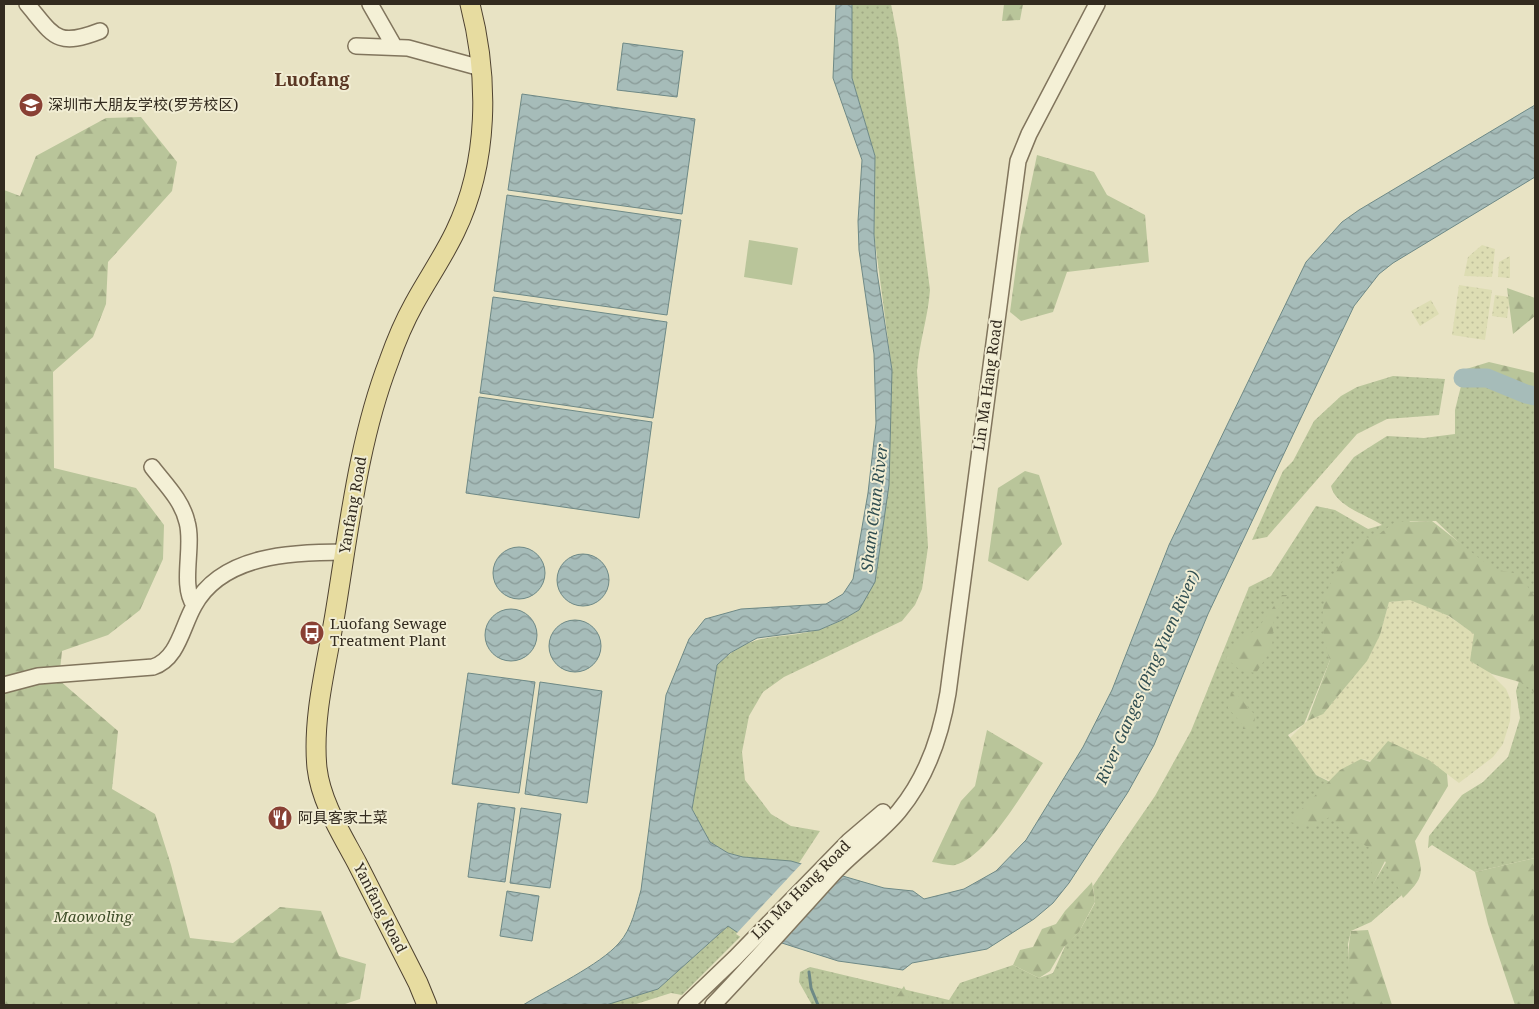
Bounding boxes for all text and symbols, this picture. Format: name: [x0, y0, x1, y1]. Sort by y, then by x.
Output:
district label: Luofang: [274, 67, 350, 91]
school or university icon: 深圳市大朋友学校(罗芳校区): [18, 92, 44, 118]
place label: 深圳市大朋友学校(罗芳校区): [48, 94, 238, 114]
street label: Lin Ma Hang Road: [968, 318, 1006, 452]
water label: Sham Chun River: [855, 442, 893, 573]
street label: Yanfang Road: [333, 455, 370, 556]
water label: River Ganges (Ping Yuen River): [1089, 566, 1204, 788]
place label: Luofang Sewage Treatment Plant: [330, 613, 447, 650]
bus stop icon: Luofang Sewage Treatment Plant: [299, 620, 325, 646]
restaurant icon: 阿具客家土菜: [267, 805, 293, 831]
place label: 阿具客家土菜: [298, 807, 388, 827]
street label: Lin Ma Hang Road: [746, 835, 854, 943]
street label: Yanfang Road: [349, 858, 412, 956]
park label: Maowoling: [53, 906, 133, 926]

